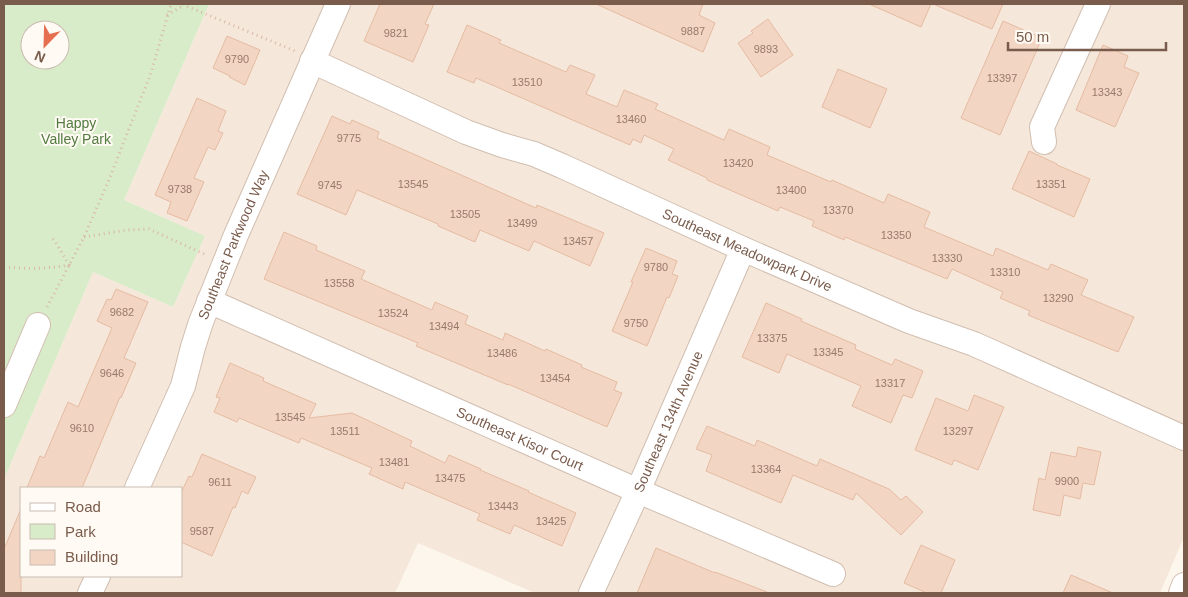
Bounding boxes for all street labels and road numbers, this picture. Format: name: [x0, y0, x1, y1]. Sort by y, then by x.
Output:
street label: Southeast Parkwood Way: [195, 168, 272, 322]
street label: Southeast Meadowpark Drive: [660, 205, 835, 295]
street label: Southeast 134th Avenue: [630, 348, 706, 495]
street label: Southeast Kisor Court: [454, 404, 586, 474]

